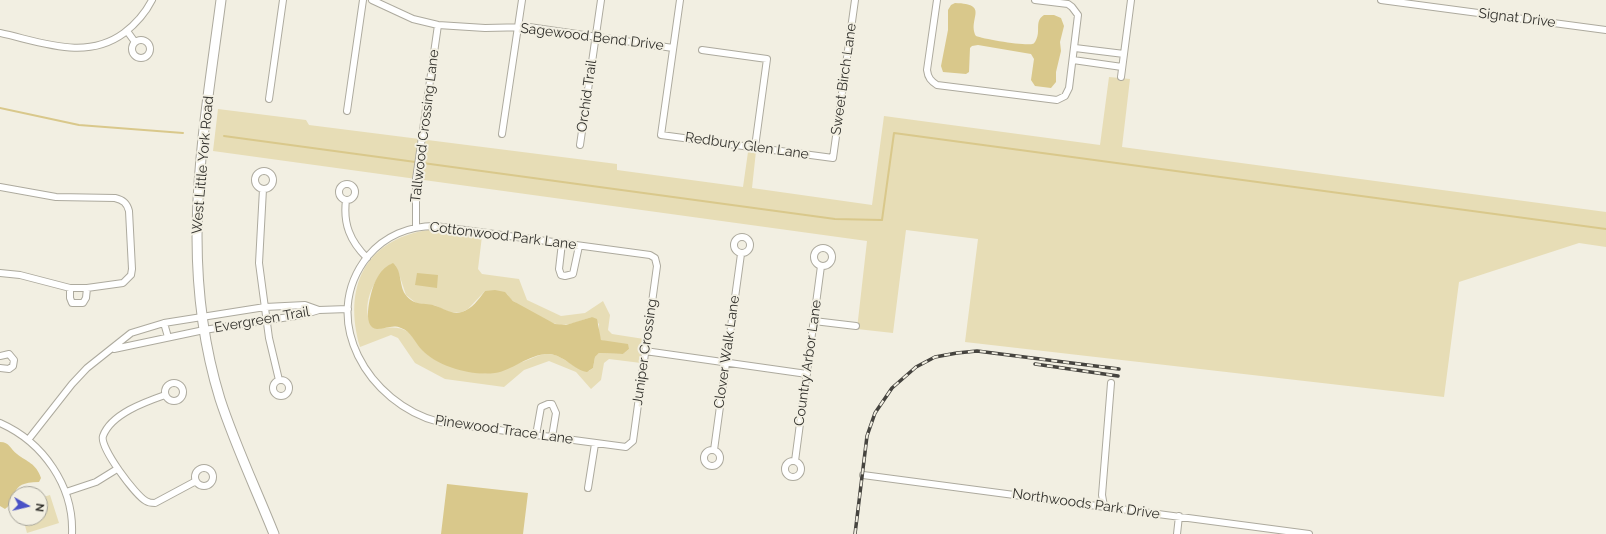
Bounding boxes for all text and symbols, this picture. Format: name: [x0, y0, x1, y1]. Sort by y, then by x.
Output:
street label: Signat Drive: [1477, 5, 1557, 31]
street label: Sagewood Bend Drive: [519, 20, 665, 54]
street label: Sweet Birch Lane: [828, 22, 860, 136]
street label: Tallwood Crossing Lane: [407, 49, 443, 203]
street label: Orchid Trail: [574, 59, 600, 133]
street label: West Little York Road: [189, 95, 217, 235]
street label: Redbury Glen Lane: [684, 129, 810, 163]
street label: Cottonwood Park Lane: [429, 219, 577, 253]
street label: Clover Walk Lane: [711, 294, 743, 410]
street label: Juniper Crossing: [629, 298, 661, 406]
street label: Country Arbor Lane: [791, 299, 825, 427]
street label: Evergreen Trail: [213, 303, 311, 337]
street label: Pinewood Trace Lane: [434, 412, 574, 448]
street label: Northwoods Park Drive: [1011, 485, 1161, 523]
north arrow: [8, 486, 48, 526]
text: N: [32, 503, 46, 513]

